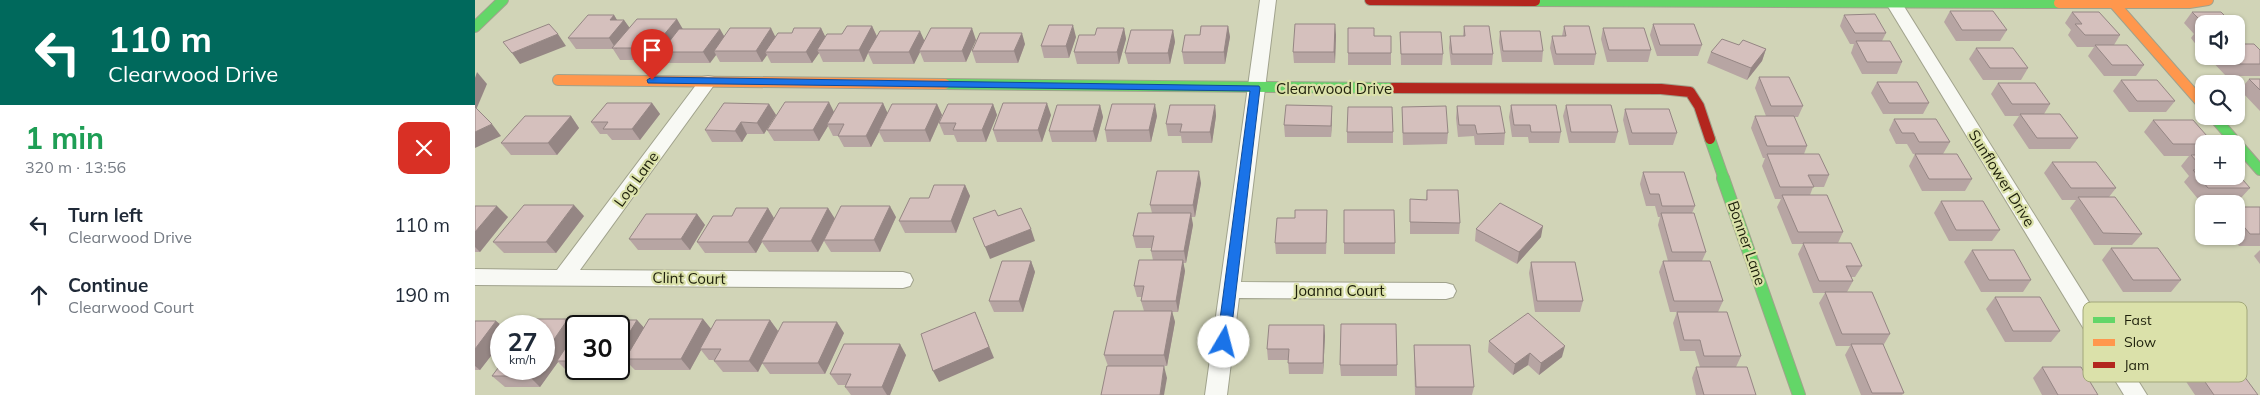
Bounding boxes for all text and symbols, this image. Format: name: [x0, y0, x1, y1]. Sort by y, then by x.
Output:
map controls: [2195, 15, 2245, 245]
button: sound: [2195, 15, 2245, 65]
text: 110 m: [108, 17, 212, 61]
icon: left: [25, 20, 90, 85]
pin: [631, 29, 673, 80]
icon: arrive: [638, 36, 666, 64]
text: Clearwood Drive: [108, 60, 278, 88]
button: search: [2195, 75, 2245, 125]
street label: Clearwood Drive: [1276, 79, 1392, 98]
text: 1 min: [25, 119, 104, 157]
button: close: [398, 122, 450, 174]
street label: Sunflower Drive: [1965, 126, 2039, 230]
button: +: [2195, 135, 2245, 185]
street label: Log Lane: [610, 148, 662, 210]
text: 320 m · 13:56: [25, 157, 126, 177]
button: −: [2195, 195, 2245, 245]
street label: Bonner Lane: [1724, 198, 1770, 288]
text: Turn left: [68, 203, 143, 227]
icon: left: [25, 211, 53, 239]
text: 110 m: [394, 213, 450, 237]
text: Clearwood Drive: [68, 227, 192, 247]
street label: Clint Court: [652, 268, 726, 288]
text: Continue: [68, 273, 148, 297]
icon: ahead: [25, 281, 53, 309]
street label: Joanna Court: [1293, 281, 1385, 300]
text: 190 m: [394, 283, 450, 307]
text: Clearwood Court: [68, 297, 194, 317]
legend: [2083, 302, 2247, 382]
text: Fast: [2124, 311, 2152, 329]
speed limit sign: 30: [565, 315, 630, 380]
position arrow: [1197, 315, 1249, 367]
text: 27: [507, 326, 538, 357]
text: Slow: [2124, 333, 2156, 351]
text: km/h: [509, 352, 536, 367]
text: Jam: [2124, 356, 2149, 374]

